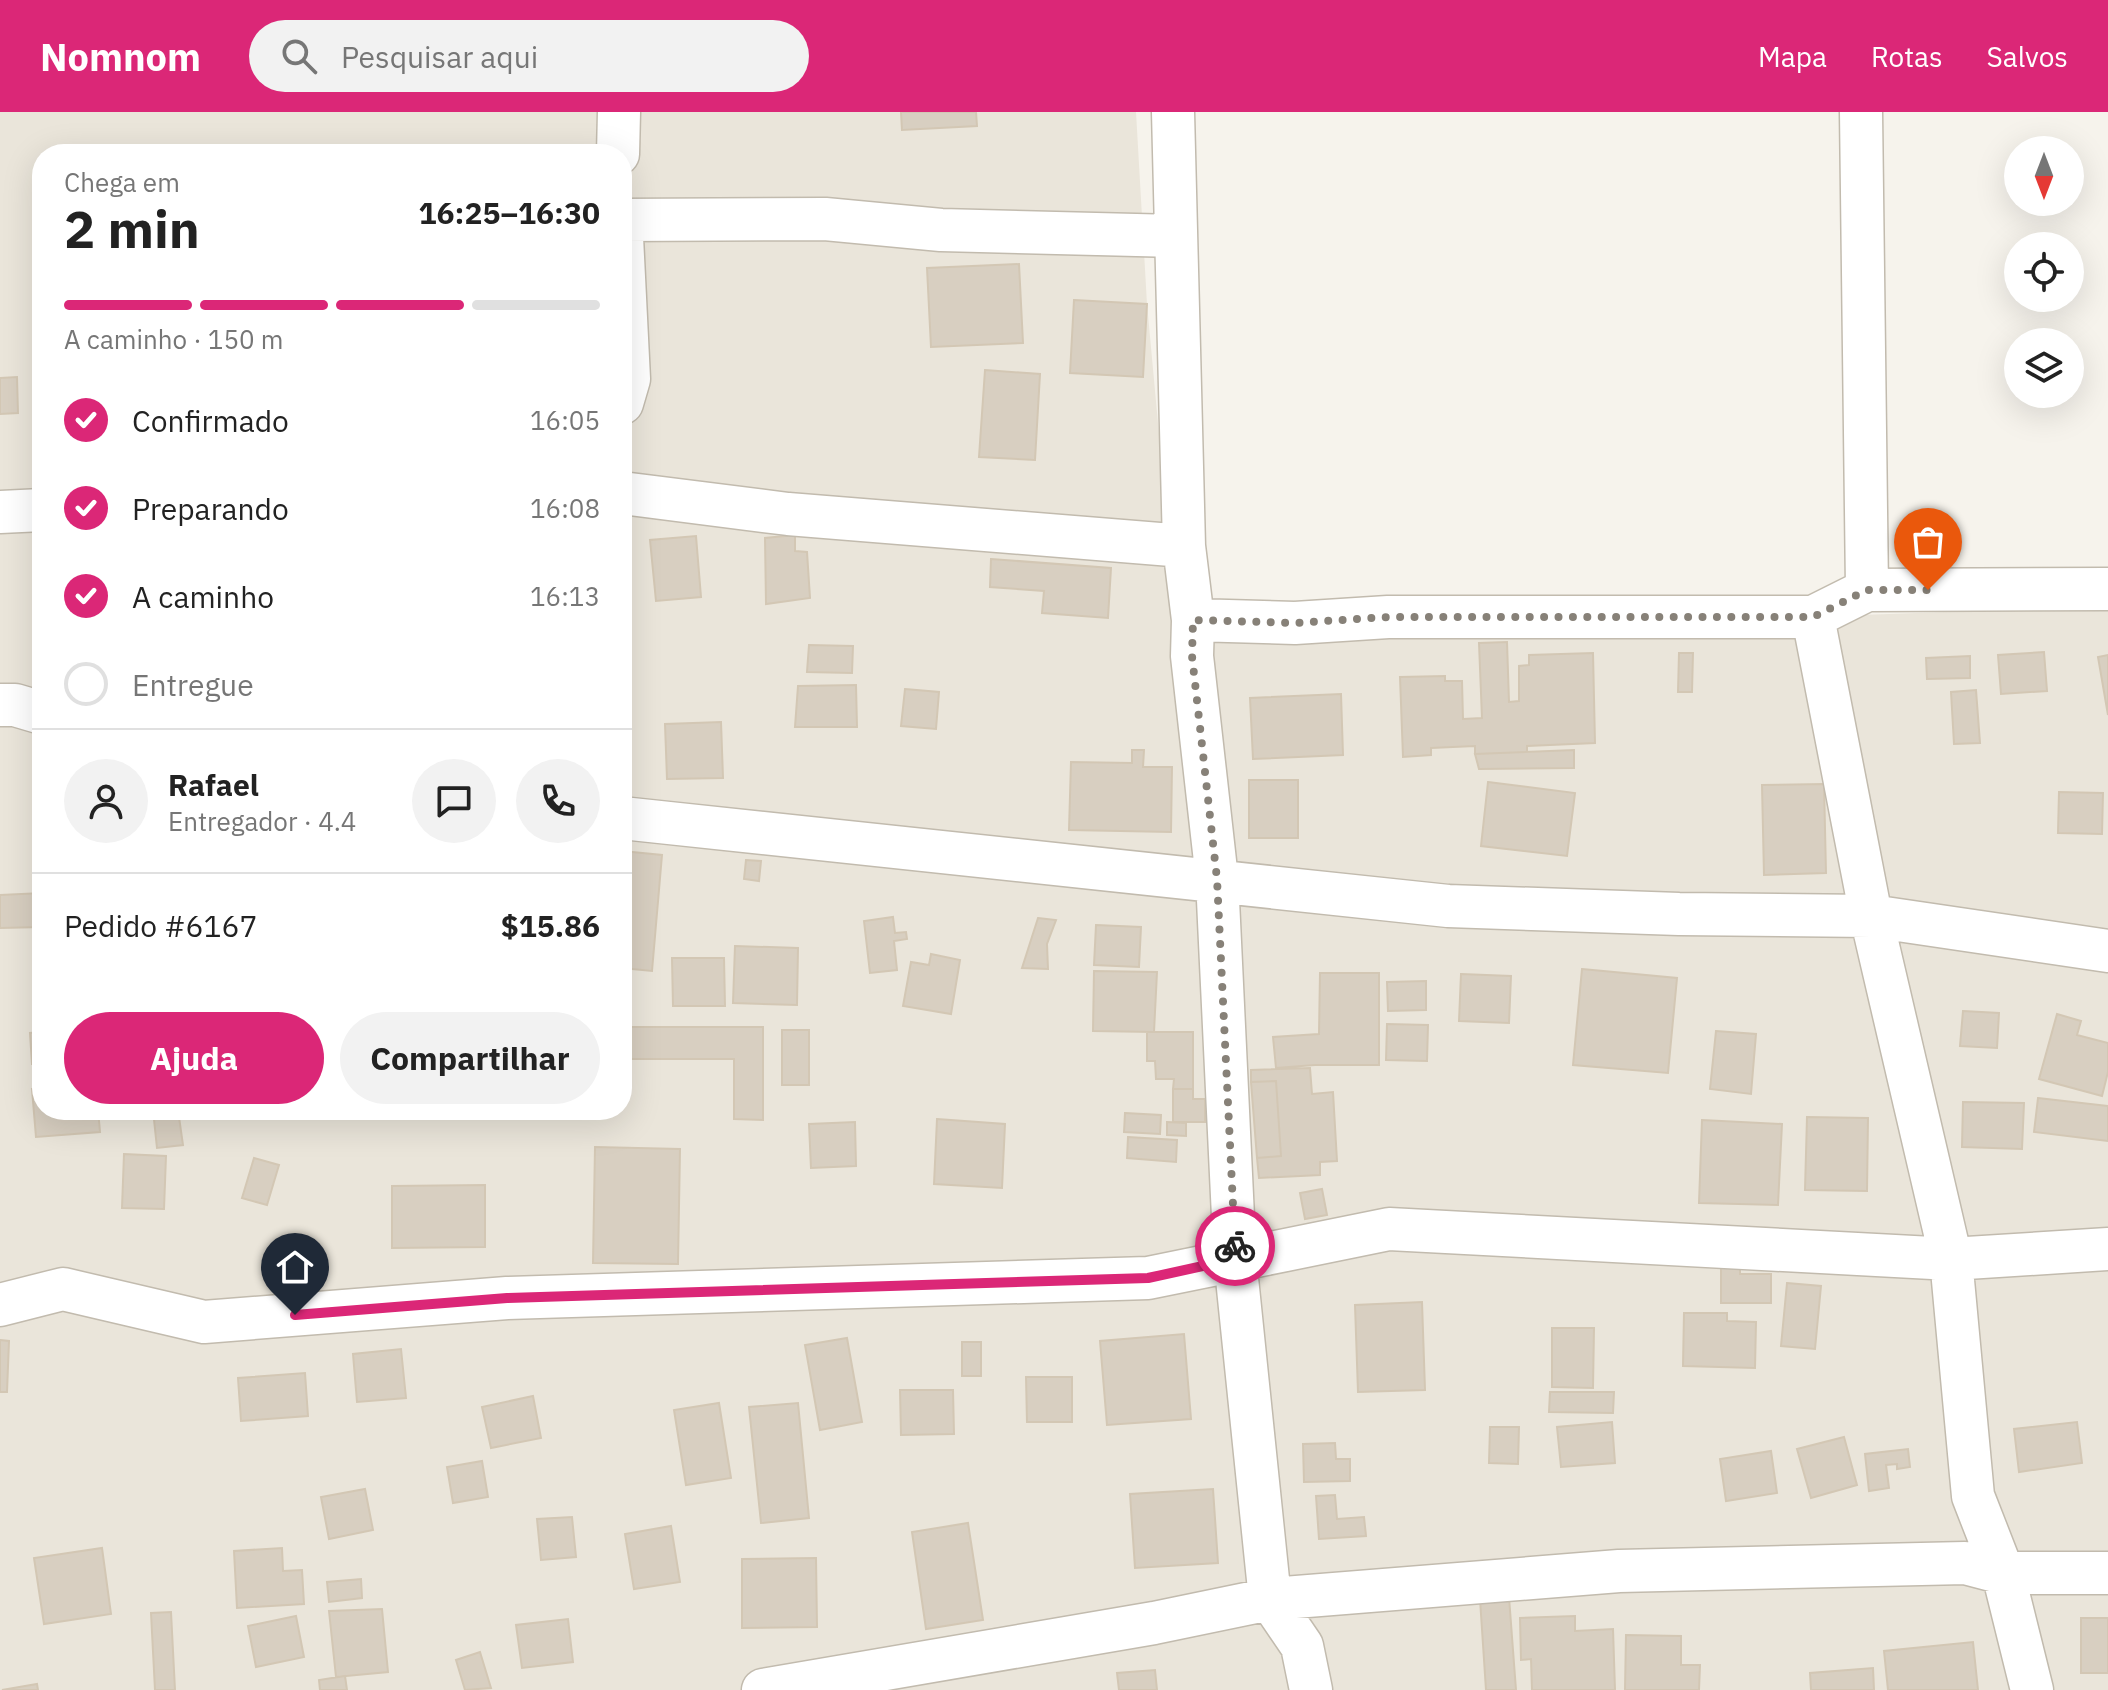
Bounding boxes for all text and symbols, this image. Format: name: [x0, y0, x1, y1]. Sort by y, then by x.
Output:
search box: [249, 20, 809, 92]
text: Nomnom: [40, 32, 201, 81]
icon: search: [277, 34, 321, 78]
text: Pesquisar aqui: [341, 37, 538, 76]
text: Mapa: [1758, 38, 1827, 75]
text: Rotas: [1871, 38, 1943, 75]
text: Salvos: [1987, 38, 2068, 75]
north arrow: [2004, 136, 2084, 216]
map controls: [2004, 136, 2084, 408]
text: Chega em: [64, 165, 180, 199]
text: 16:25–16:30: [419, 193, 600, 232]
text: 2 min: [64, 195, 200, 262]
button: locate: [2004, 232, 2084, 312]
text: A caminho · 150 m: [64, 322, 283, 356]
button: layers: [2004, 328, 2084, 408]
icon: check: [64, 398, 108, 442]
text: Confirmado: [132, 401, 289, 440]
text: 16:05: [530, 403, 600, 437]
icon: check: [64, 486, 108, 530]
text: Preparando: [132, 489, 289, 528]
text: 16:08: [530, 491, 600, 525]
pin: [1894, 508, 1962, 590]
icon: bag: [1906, 520, 1950, 564]
icon: check: [64, 574, 108, 618]
text: A caminho: [132, 577, 274, 616]
text: 16:13: [530, 579, 600, 613]
text: Entregue: [132, 665, 254, 704]
button: person: [64, 759, 148, 843]
button: chat: [412, 759, 496, 843]
button: phone: [516, 759, 600, 843]
text: Rafael: [168, 765, 259, 804]
text: Entregador · 4.4: [168, 804, 356, 838]
text: Pedido #6167: [64, 906, 258, 945]
text: $15.86: [501, 906, 600, 945]
button: Ajuda: [64, 1012, 324, 1104]
button: Compartilhar: [340, 1012, 600, 1104]
courier: [1195, 1206, 1275, 1286]
icon: bike: [1213, 1224, 1257, 1268]
pin: [261, 1233, 329, 1315]
icon: home: [273, 1245, 317, 1289]

